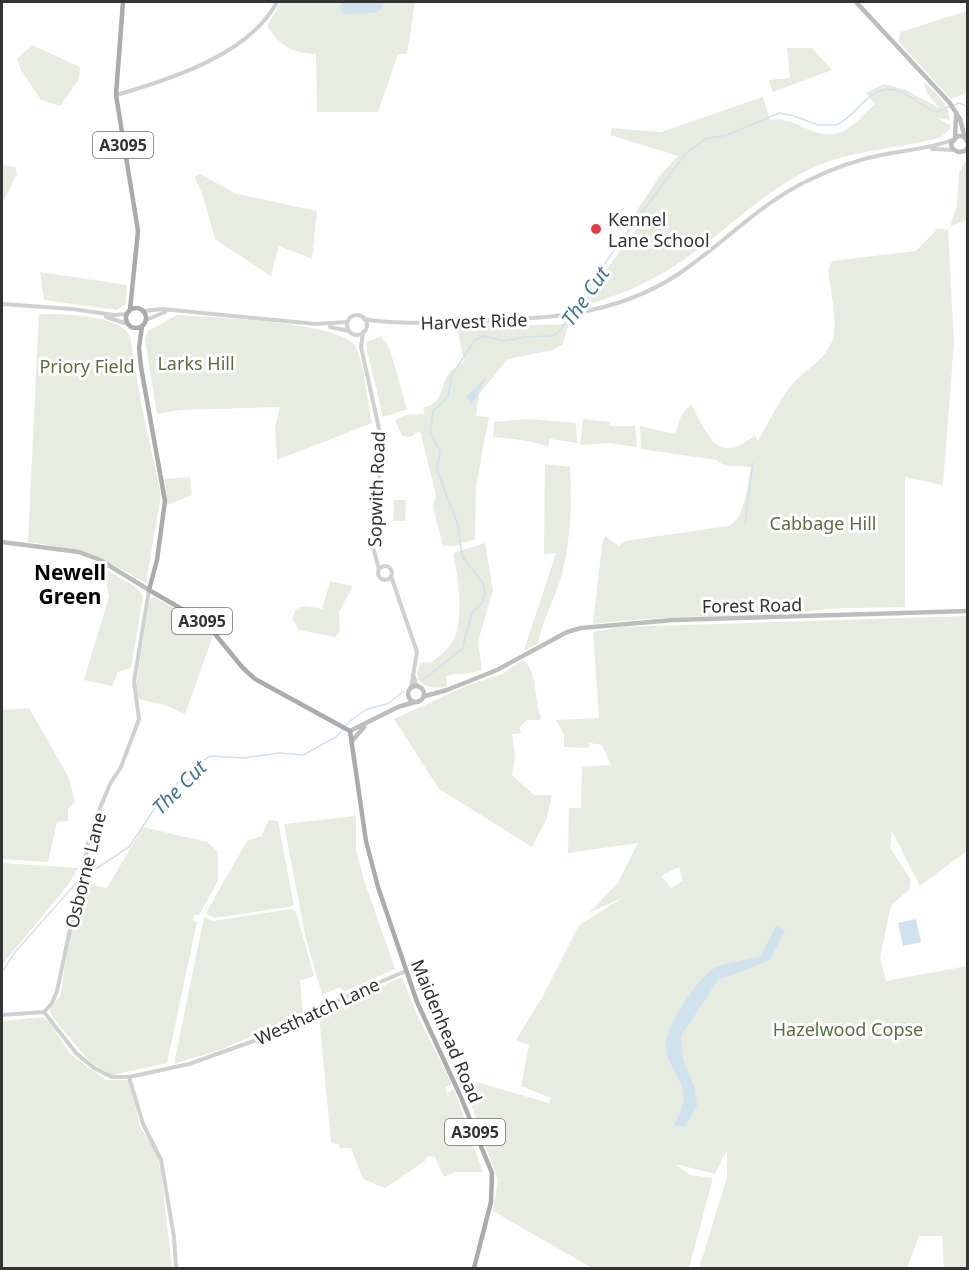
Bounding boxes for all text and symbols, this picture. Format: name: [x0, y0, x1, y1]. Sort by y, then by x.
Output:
road number: A3095: [93, 132, 153, 158]
place label: Kennel Lane School: [608, 207, 710, 252]
marker: Kennel Lane School: [589, 222, 603, 236]
water label: The Cut: [555, 260, 616, 331]
street label: Harvest Ride: [420, 307, 528, 335]
park label: Larks Hill: [157, 351, 235, 375]
park label: Priory Field: [39, 354, 135, 378]
street label: Sopwith Road: [362, 431, 390, 547]
park label: Cabbage Hill: [770, 511, 876, 535]
district label: Newell Green: [34, 558, 106, 610]
street label: Forest Road: [702, 592, 802, 618]
road number: A3095: [172, 608, 232, 634]
water label: The Cut: [146, 753, 213, 820]
street label: Osborne Lane: [59, 809, 111, 931]
street label: Maidenhead Road: [406, 956, 488, 1106]
street label: Westhatch Lane: [251, 972, 383, 1050]
park label: Hazelwood Copse: [773, 1017, 923, 1041]
road number: A3095: [445, 1119, 505, 1145]

